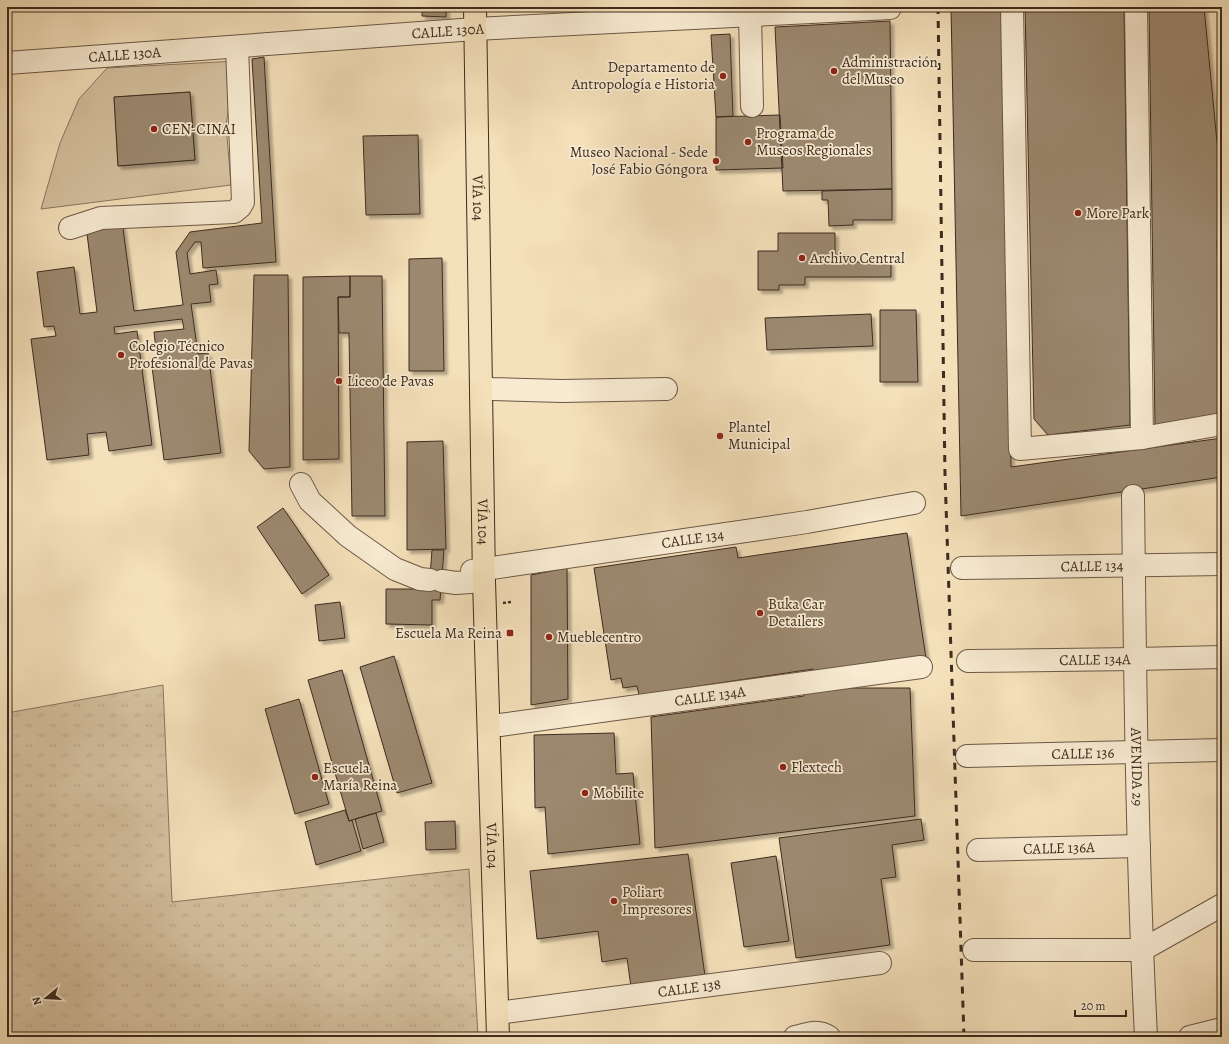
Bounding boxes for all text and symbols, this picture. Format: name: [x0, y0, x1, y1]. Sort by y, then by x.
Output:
street label: CALLE 130A: [411, 19, 485, 44]
street label: CALLE 130A: [88, 42, 162, 67]
place label: Administración del Museo: [841, 52, 938, 89]
place label: Departamento de Antropología e Historia: [571, 57, 715, 94]
marker: Administración del Museo: [829, 66, 839, 76]
marker: Departamento de Antropología e Historia: [718, 71, 728, 81]
place label: CEN-CINAI: [162, 119, 236, 139]
place label: Programa de Museos Regionales: [756, 123, 872, 160]
marker: CEN-CINAI: [149, 124, 159, 134]
marker: Programa de Museos Regionales: [743, 137, 753, 147]
place label: Museo Nacional - Sede José Fabio Góngora: [570, 142, 708, 179]
marker: Museo Nacional - Sede José Fabio Góngora: [711, 156, 721, 166]
street label: VÍA 104: [468, 174, 488, 221]
place label: More Park: [1086, 203, 1150, 223]
marker: More Park: [1073, 208, 1083, 218]
place label: Archivo Central: [809, 248, 905, 268]
marker: Archivo Central: [797, 253, 807, 263]
place label: Colegio Técnico Profesional de Pavas: [129, 336, 253, 373]
marker: Colegio Técnico Profesional de Pavas: [116, 350, 126, 360]
place label: Liceo de Pavas: [347, 371, 434, 391]
marker: Liceo de Pavas: [334, 376, 344, 386]
place label: Plantel Municipal: [728, 417, 790, 454]
marker: Plantel Municipal: [715, 431, 725, 441]
street label: VÍA 104: [473, 498, 493, 545]
street label: CALLE 134: [660, 524, 725, 553]
street label: CALLE 134: [1060, 556, 1124, 576]
place label: Buka Car Detailers: [768, 594, 825, 631]
marker: Buka Car Detailers: [755, 608, 765, 618]
place label: Escuela Ma Reina: [395, 623, 502, 643]
place label: Mueblecentro: [557, 627, 641, 647]
marker: Escuela Ma Reina: [505, 628, 515, 638]
marker: Mueblecentro: [544, 632, 554, 642]
street label: CALLE 134A: [1059, 649, 1131, 670]
street label: CALLE 134A: [673, 681, 747, 711]
street label: AVENIDA 29: [1126, 727, 1148, 807]
street label: CALLE 136: [1051, 743, 1115, 764]
place label: Flextech: [791, 757, 842, 777]
place label: Escuela María Reina: [323, 758, 397, 795]
marker: Flextech: [778, 762, 788, 772]
marker: Escuela María Reina: [310, 772, 320, 782]
place label: Mobilite: [593, 783, 645, 803]
marker: Mobilite: [580, 788, 590, 798]
street label: VÍA 104: [481, 821, 503, 869]
street label: CALLE 136A: [1023, 837, 1095, 859]
place label: Poliart Impresores: [622, 882, 692, 919]
marker: Poliart Impresores: [609, 896, 619, 906]
street label: CALLE 138: [657, 974, 722, 1002]
north arrow: [26, 978, 66, 1018]
scale bar: [1075, 992, 1126, 1018]
text: N: [29, 995, 45, 1007]
text: 20 m: [1081, 998, 1105, 1014]

